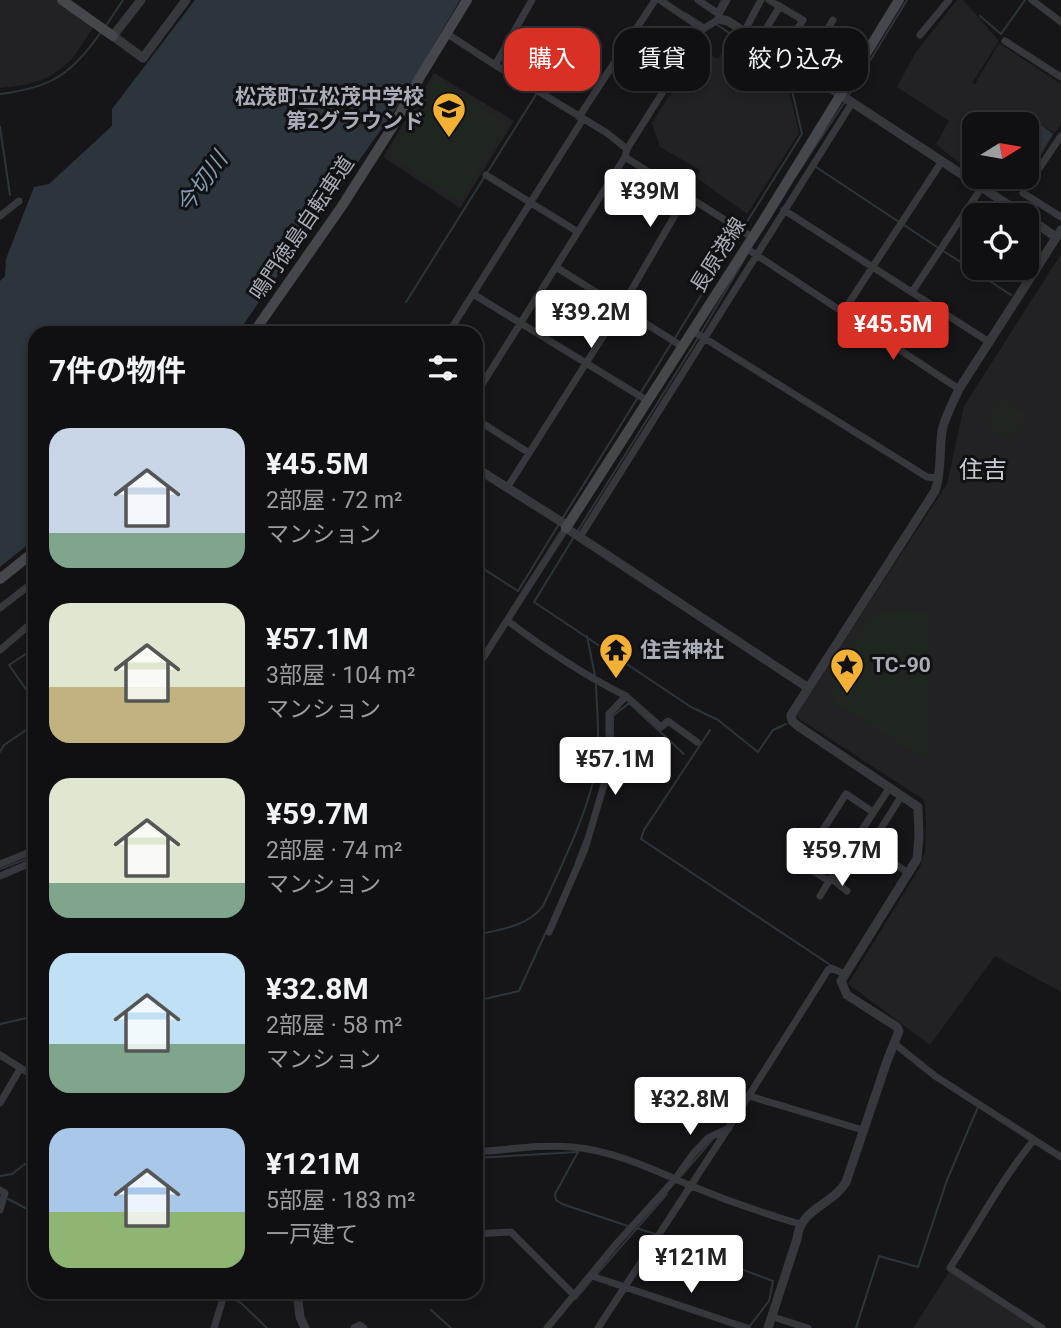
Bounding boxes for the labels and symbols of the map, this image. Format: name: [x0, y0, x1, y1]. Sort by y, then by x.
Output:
place label: 松茂町立松茂中学校 第2グラウンド: [235, 85, 424, 133]
school or university icon: 松茂町立松茂中学校 第2グラウンド: [430, 90, 468, 139]
north arrow: [962, 112, 1040, 189]
water label: 今切川: [171, 145, 235, 219]
street label: 鳴門徳島自転車道: [245, 152, 359, 304]
pin: ¥39M: [609, 170, 691, 229]
street label: 長原港線: [686, 213, 750, 297]
pin: ¥39.2M: [534, 290, 648, 350]
pin: ¥45.5M: [836, 302, 950, 362]
district label: 住吉: [959, 456, 1007, 484]
temple icon: 住吉神社: [597, 631, 635, 680]
place label: 住吉神社: [640, 638, 724, 662]
place icon: TC-90: [828, 646, 866, 695]
place label: TC-90: [872, 653, 931, 677]
pin: ¥57.1M: [558, 738, 672, 797]
pin: ¥59.7M: [785, 828, 899, 888]
pin: ¥32.8M: [633, 1078, 747, 1137]
pin: ¥121M: [642, 1236, 740, 1295]

